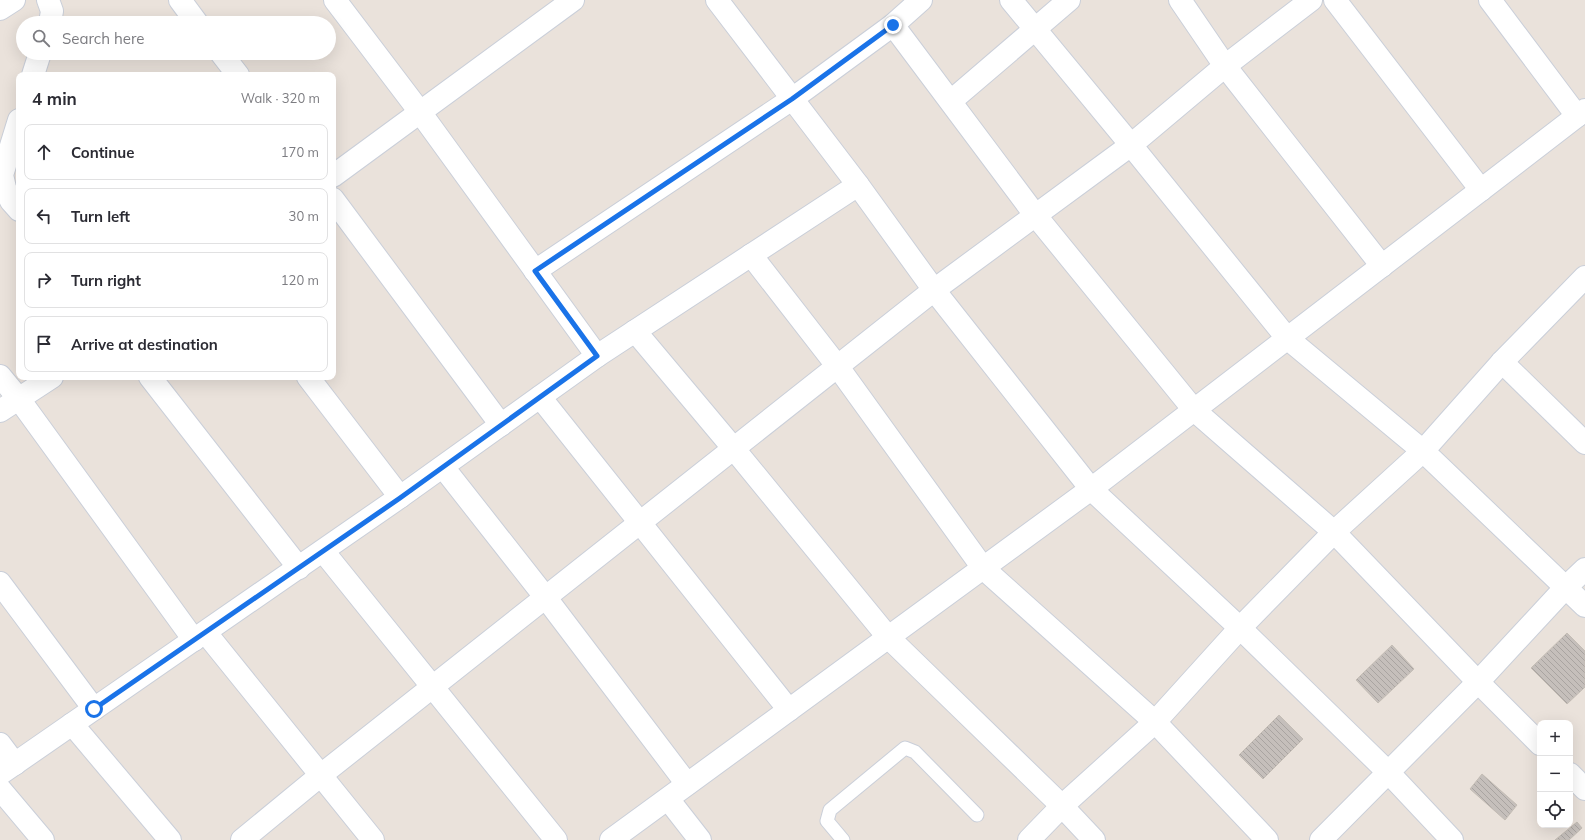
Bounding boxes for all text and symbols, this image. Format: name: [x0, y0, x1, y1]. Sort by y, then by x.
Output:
search box: [16, 16, 336, 60]
route end: [884, 16, 902, 34]
icon: search: [30, 27, 52, 49]
text: Search here: [62, 29, 144, 48]
text: 4 min: [32, 88, 77, 109]
text: Walk · 320 m: [241, 90, 320, 106]
icon: ahead: [33, 141, 55, 163]
text: Continue: [71, 143, 134, 162]
text: 170 m: [281, 144, 319, 160]
icon: left: [33, 205, 55, 227]
text: Turn left: [71, 207, 130, 226]
text: 30 m: [289, 208, 319, 224]
icon: right: [33, 269, 55, 291]
text: Turn right: [71, 271, 141, 290]
text: 120 m: [281, 272, 319, 288]
icon: arrive: [33, 333, 55, 355]
text: Arrive at destination: [71, 335, 218, 354]
route start: [85, 700, 103, 718]
map controls: [1537, 720, 1573, 828]
button: +: [1537, 720, 1573, 756]
button: −: [1537, 756, 1573, 792]
button: locate: [1537, 792, 1573, 828]

